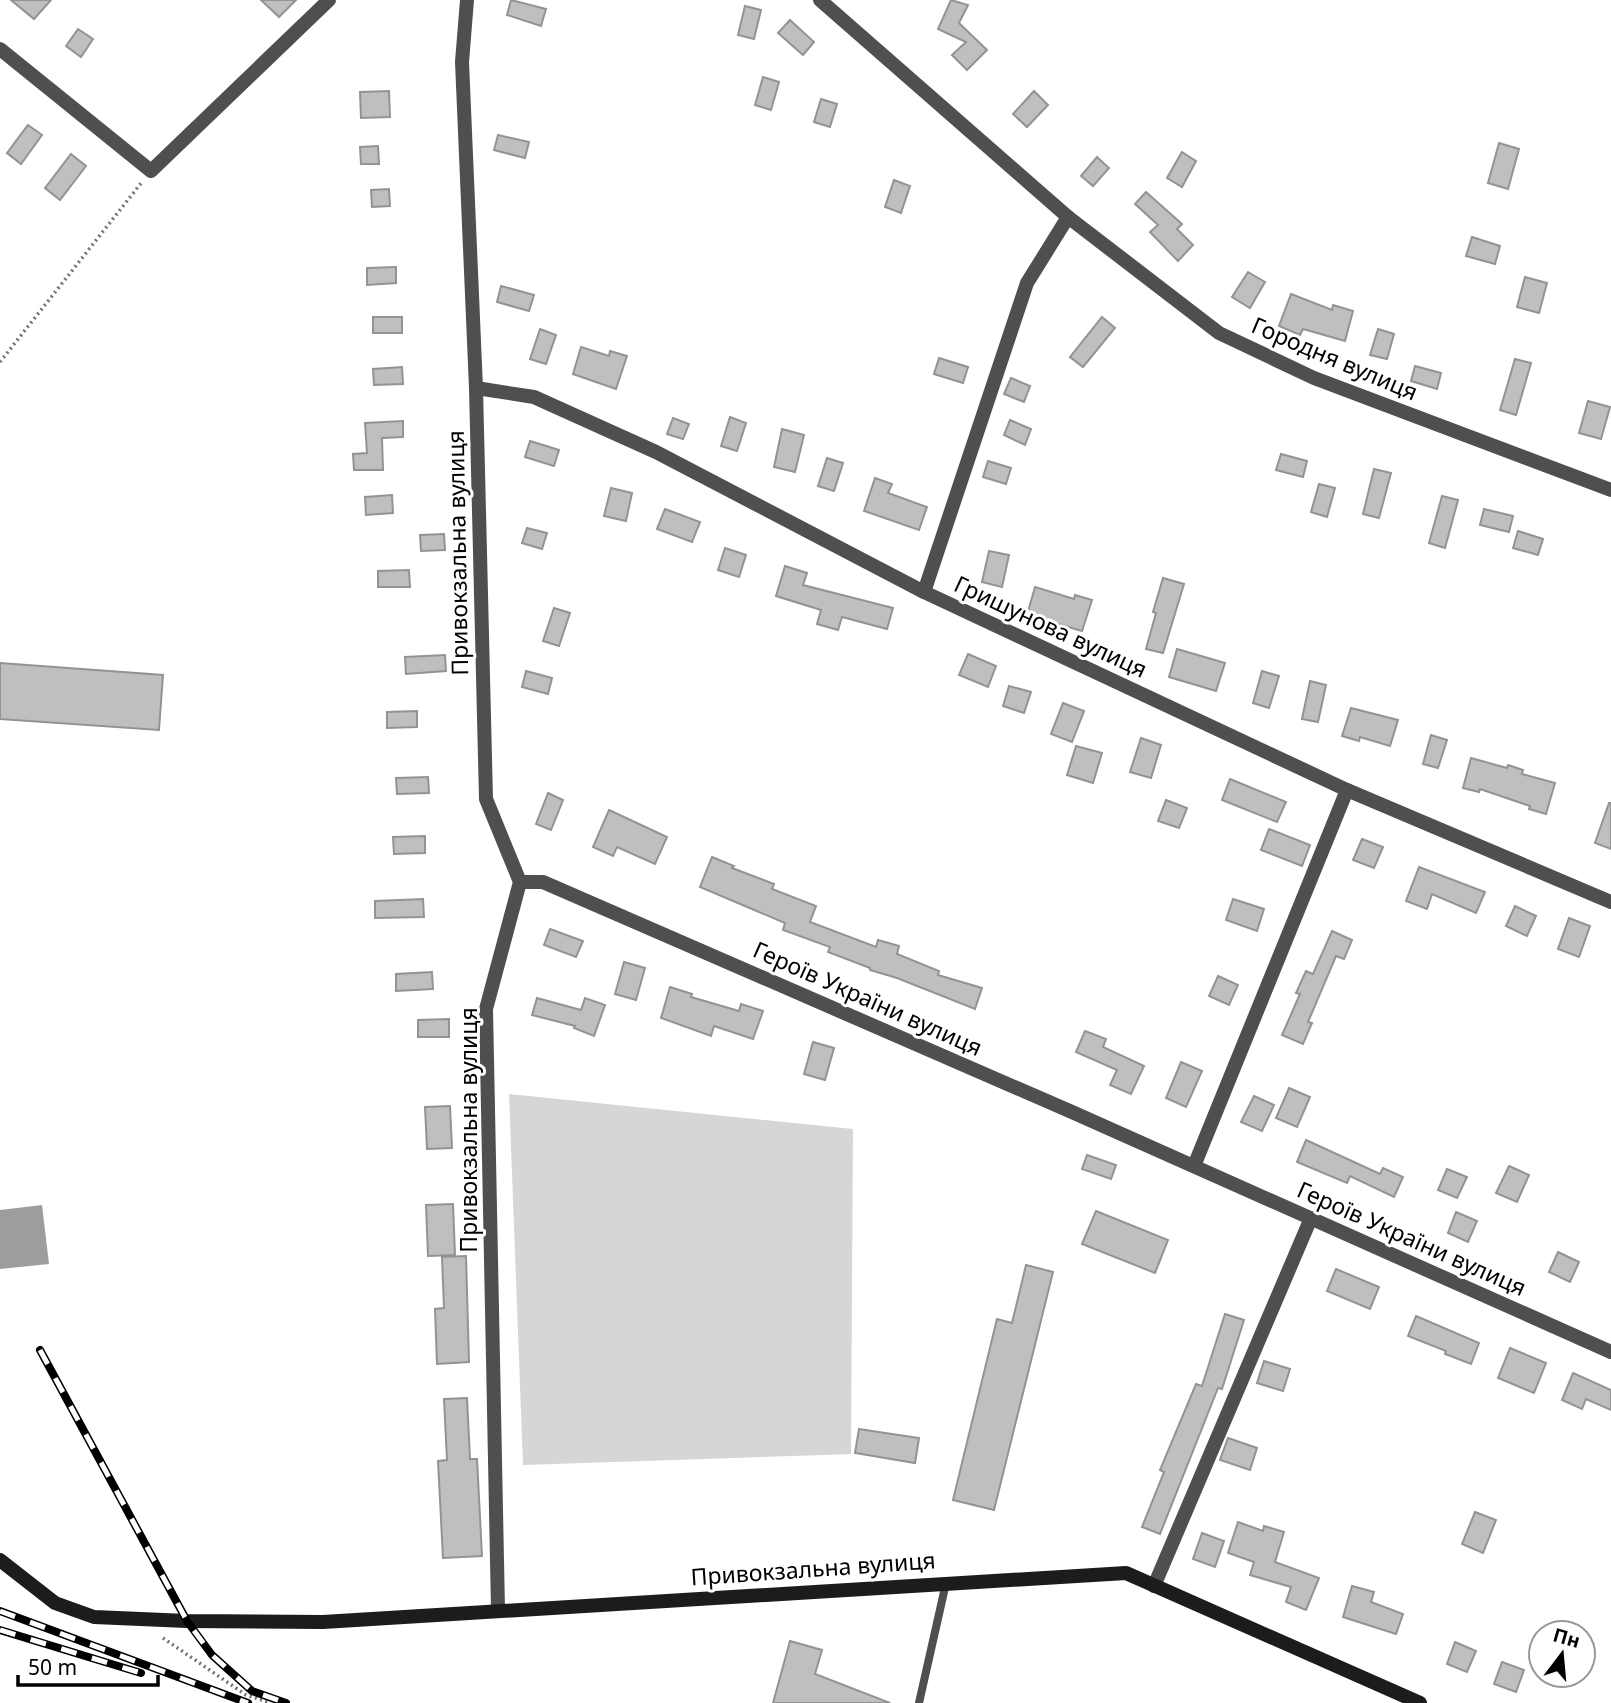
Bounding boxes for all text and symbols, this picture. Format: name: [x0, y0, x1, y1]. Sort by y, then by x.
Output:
street label: Городня вулиця: [1247, 309, 1423, 407]
street label: Привокзальна вулиця: [439, 430, 475, 676]
street label: Гришунова вулиця: [949, 567, 1153, 685]
street label: Героїв України вулиця: [748, 933, 988, 1063]
street label: Привокзальна вулиця: [452, 1007, 484, 1253]
street label: Героїв України вулиця: [1292, 1173, 1532, 1303]
street label: Привокзальна вулиця: [690, 1543, 936, 1593]
north arrow: [1527, 1619, 1597, 1689]
text: Пн: [1550, 1621, 1583, 1654]
scale bar: [18, 1644, 158, 1688]
text: 50 m: [28, 1653, 77, 1681]

